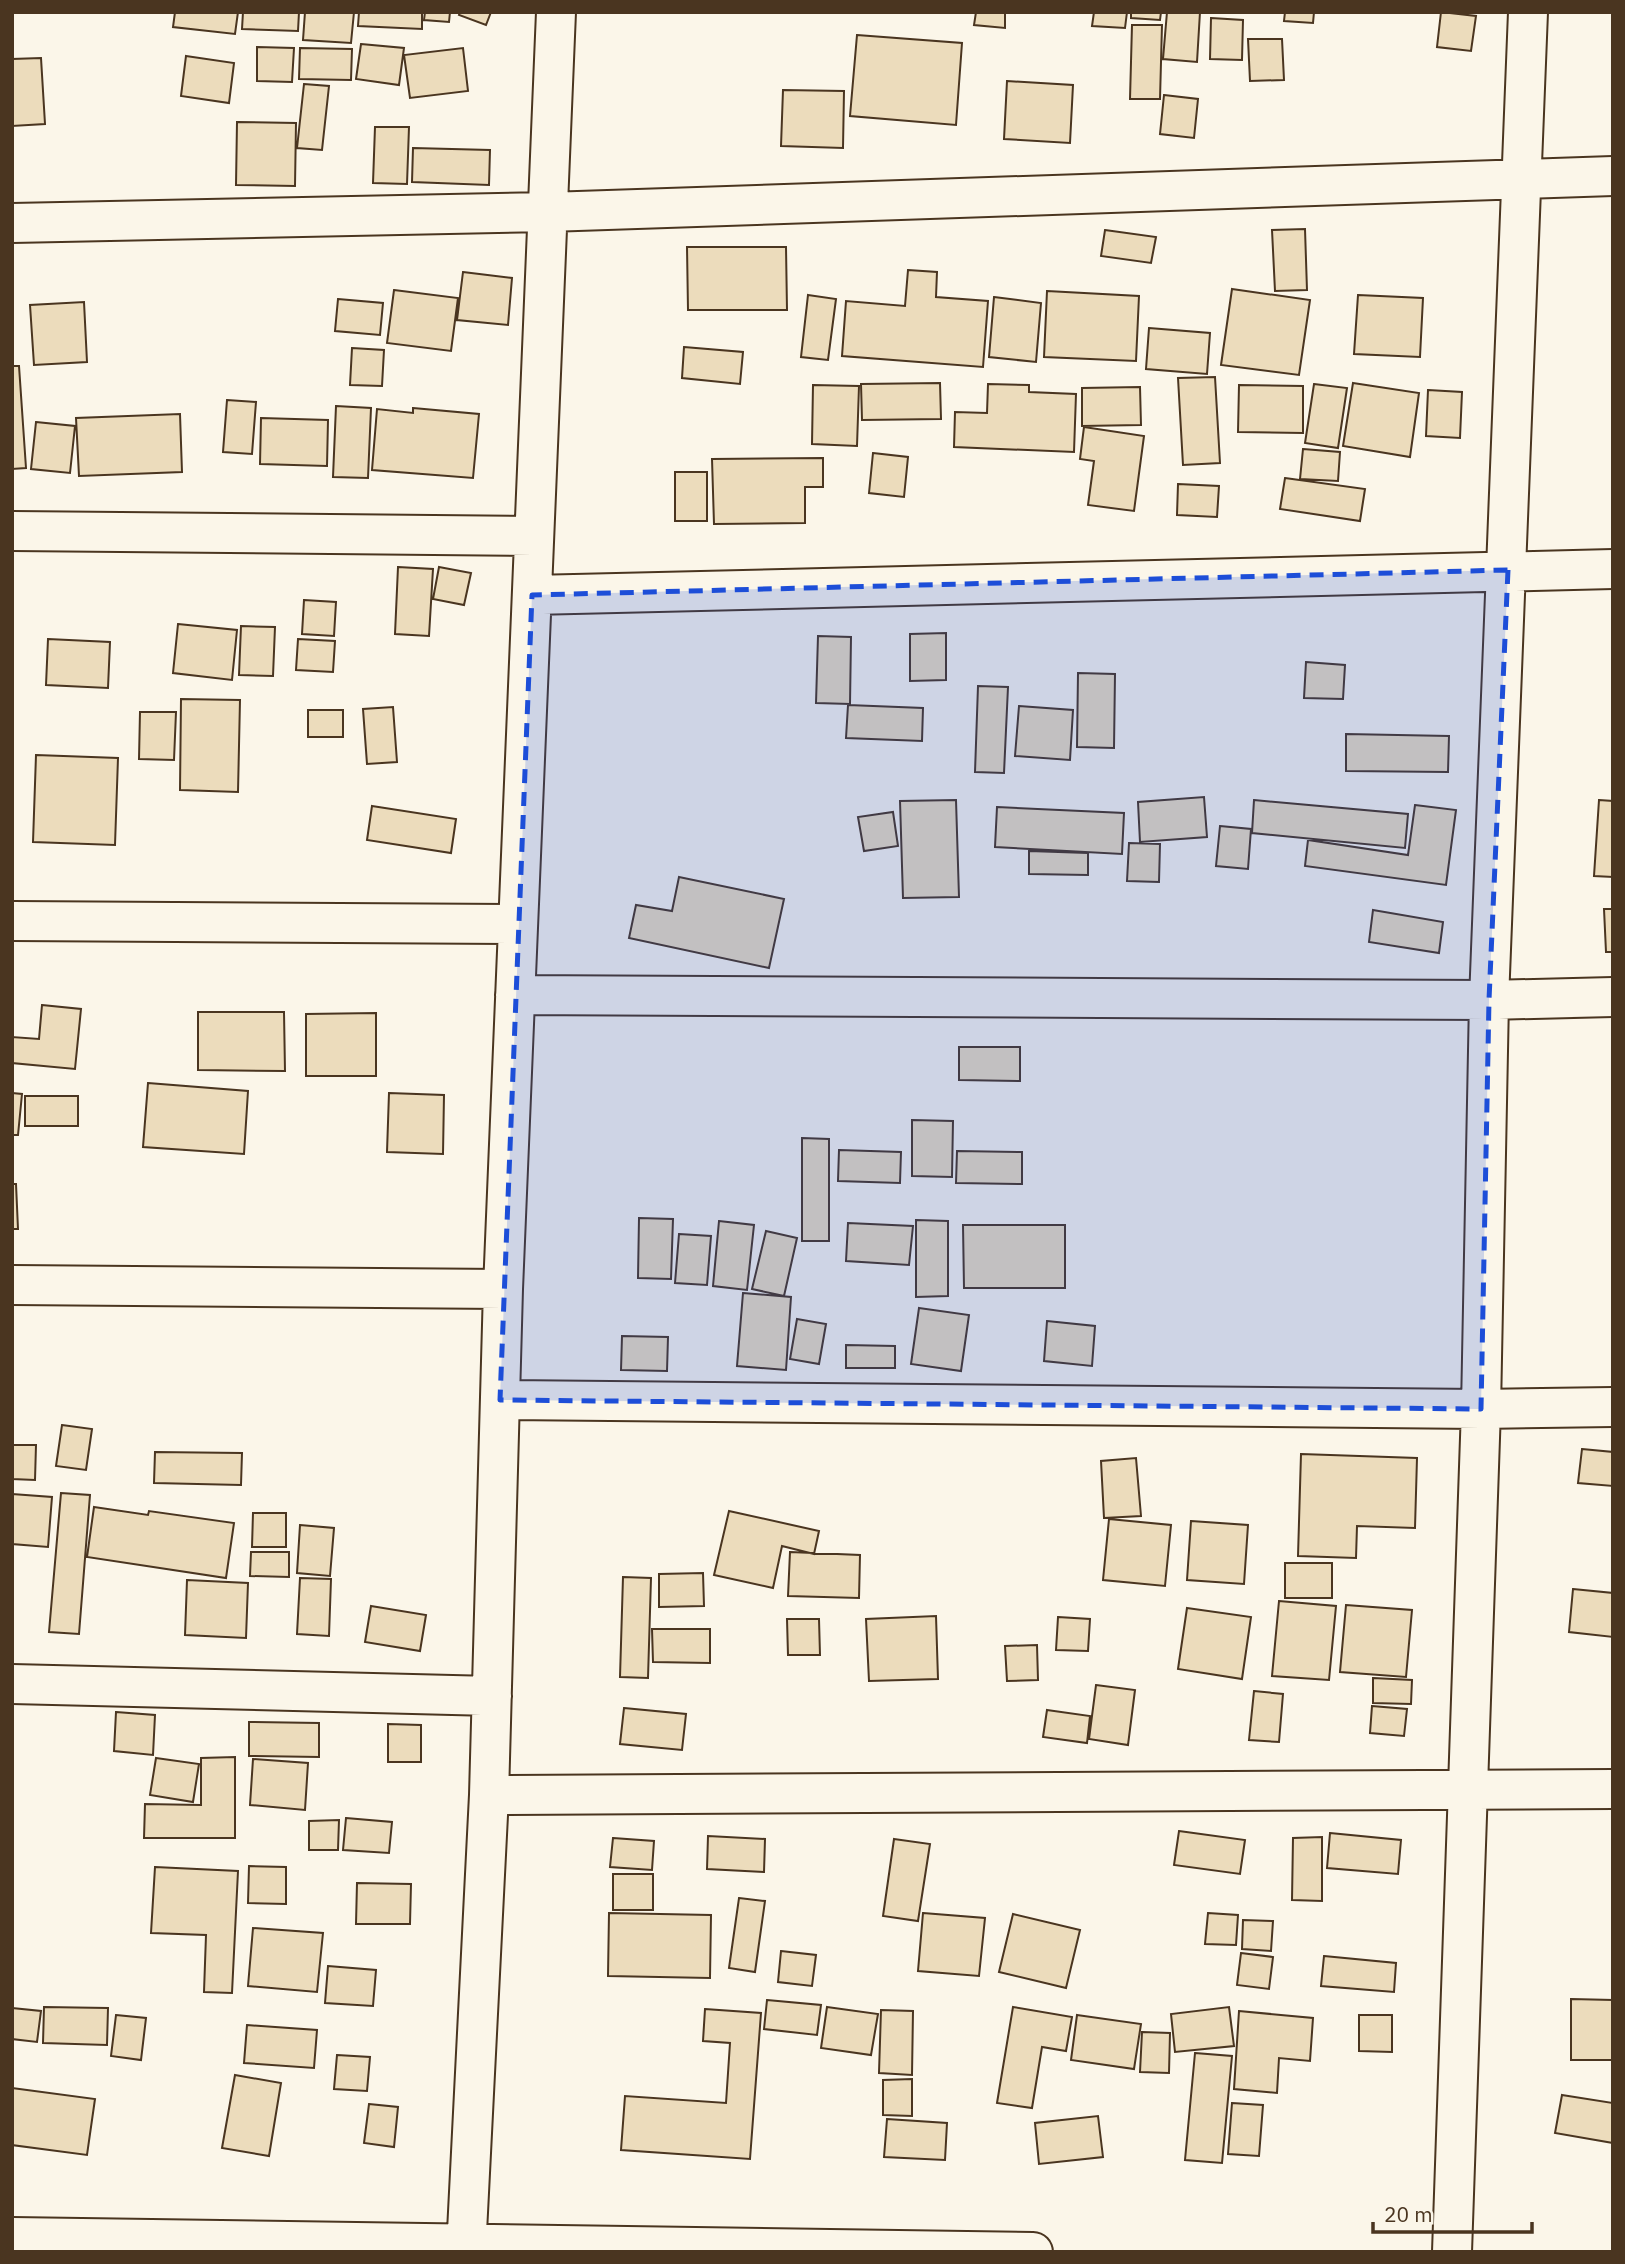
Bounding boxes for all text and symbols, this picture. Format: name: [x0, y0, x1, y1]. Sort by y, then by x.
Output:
scale bar: [1373, 2190, 1532, 2234]
text: 20 m: [1384, 2200, 1433, 2228]

